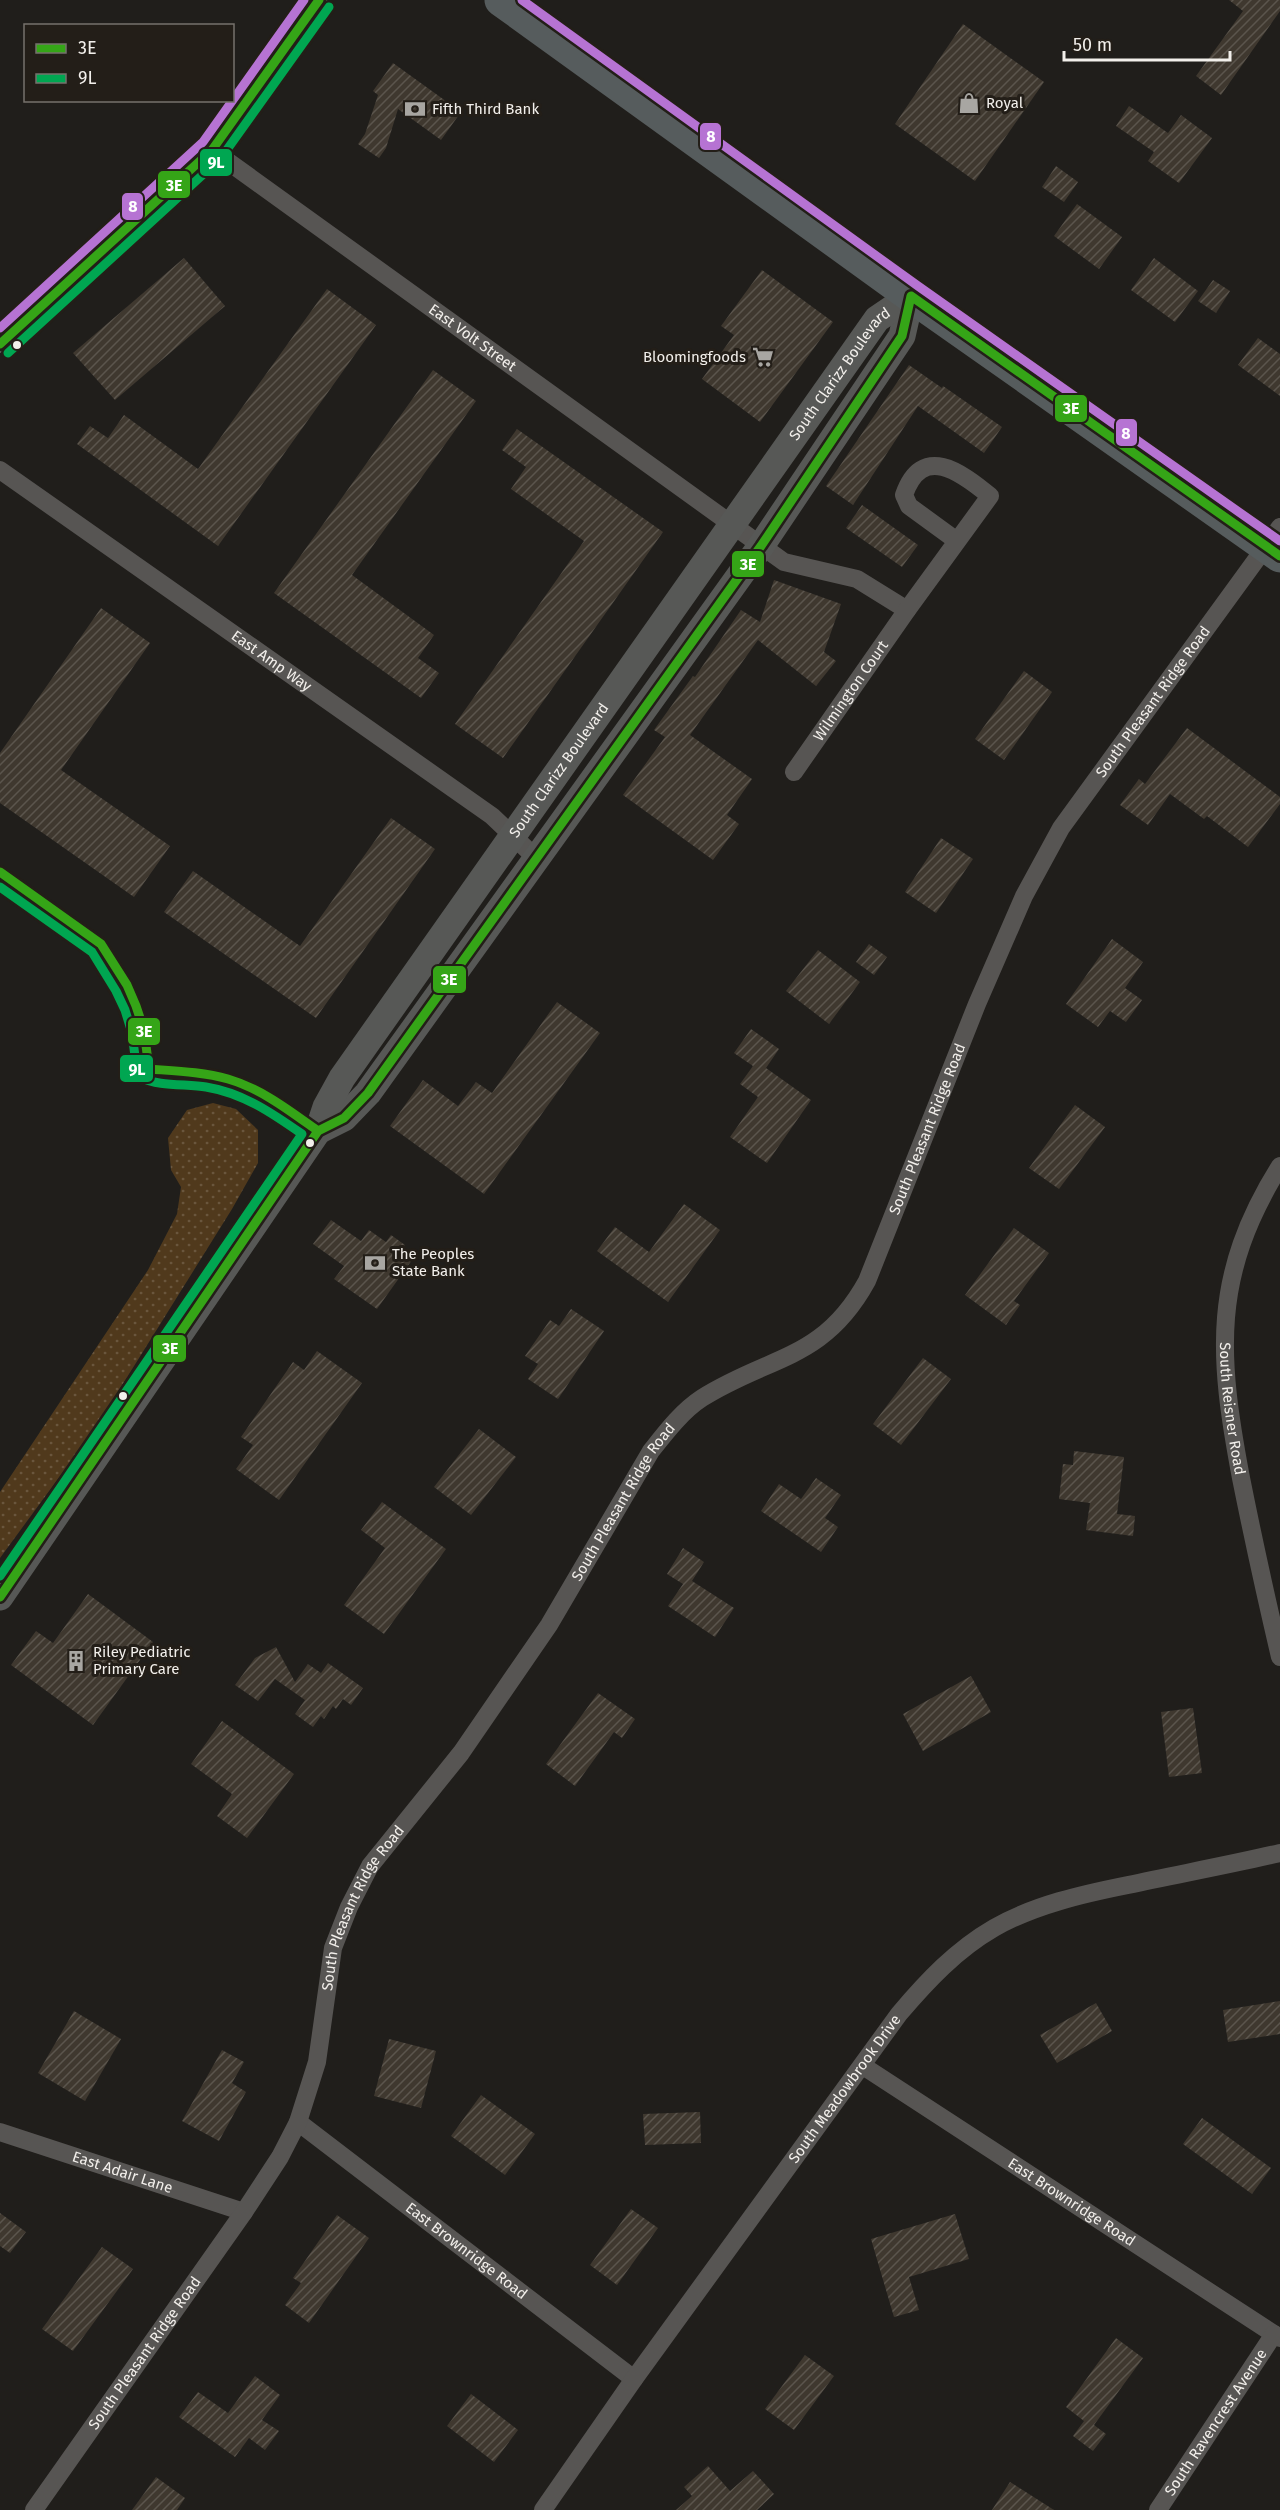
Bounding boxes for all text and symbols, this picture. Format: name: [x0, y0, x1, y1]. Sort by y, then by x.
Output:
legend: [24, 24, 234, 102]
scale bar: [1064, 24, 1230, 62]
text: 50 m: [1073, 34, 1112, 56]
text: 3E: [78, 37, 97, 59]
text: 9L: [78, 67, 96, 89]
shop icon: Royal: [957, 91, 981, 115]
place label: Royal: [986, 94, 1024, 112]
bank icon: Fifth Third Bank: [403, 97, 427, 121]
place label: Fifth Third Bank: [432, 100, 539, 118]
line badge: 8: [699, 122, 722, 151]
text: 8: [706, 127, 716, 146]
line badge: 9L: [199, 148, 233, 177]
text: 9L: [207, 153, 225, 172]
line badge: 3E: [157, 170, 191, 199]
text: 3E: [165, 176, 182, 195]
line badge: 8: [121, 192, 144, 221]
text: 8: [128, 197, 138, 216]
street label: East Volt Street: [425, 300, 520, 376]
street label: South Clarizz Boulevard: [785, 304, 894, 444]
unlabelled marker: [11, 339, 23, 351]
supermarket icon: Bloomingfoods: [751, 345, 775, 369]
place label: Bloomingfoods: [643, 348, 746, 366]
line badge: 3E: [1054, 394, 1088, 423]
text: 3E: [1062, 399, 1079, 418]
line badge: 8: [1115, 418, 1138, 447]
text: 8: [1121, 424, 1131, 443]
line badge: 3E: [731, 550, 765, 578]
text: 3E: [739, 555, 756, 574]
street label: South Pleasant Ridge Road: [1092, 622, 1214, 781]
street label: East Amp Way: [228, 627, 316, 696]
street label: Wilmington Court: [809, 637, 892, 744]
street label: South Clarizz Boulevard: [505, 700, 612, 841]
line badge: 3E: [432, 965, 467, 994]
text: 3E: [440, 970, 457, 989]
line badge: 3E: [127, 1017, 161, 1046]
text: 3E: [135, 1022, 152, 1041]
street label: South Pleasant Ridge Road: [885, 1041, 969, 1217]
line badge: 9L: [119, 1054, 154, 1083]
text: 9L: [128, 1060, 146, 1079]
unlabelled marker: [304, 1137, 316, 1149]
place label: The Peoples State Bank: [392, 1245, 474, 1280]
bank icon: The Peoples State Bank: [363, 1251, 387, 1275]
line badge: 3E: [152, 1334, 187, 1363]
text: 3E: [161, 1339, 178, 1358]
street label: South Reisner Road: [1216, 1342, 1249, 1476]
unlabelled marker: [117, 1390, 129, 1402]
street label: South Pleasant Ridge Road: [568, 1419, 679, 1584]
place label: Riley Pediatric Primary Care: [93, 1643, 191, 1678]
building icon: Riley Pediatric Primary Care: [64, 1649, 88, 1673]
street label: South Pleasant Ridge Road: [318, 1822, 408, 1992]
street label: South Meadowbrook Drive: [785, 2011, 904, 2167]
street label: East Adair Lane: [70, 2147, 175, 2197]
street label: East Brownridge Road: [1004, 2154, 1139, 2250]
street label: East Brownridge Road: [402, 2199, 531, 2303]
street label: South Pleasant Ridge Road: [85, 2273, 205, 2433]
street label: South Ravencrest Avenue: [1161, 2346, 1271, 2499]

